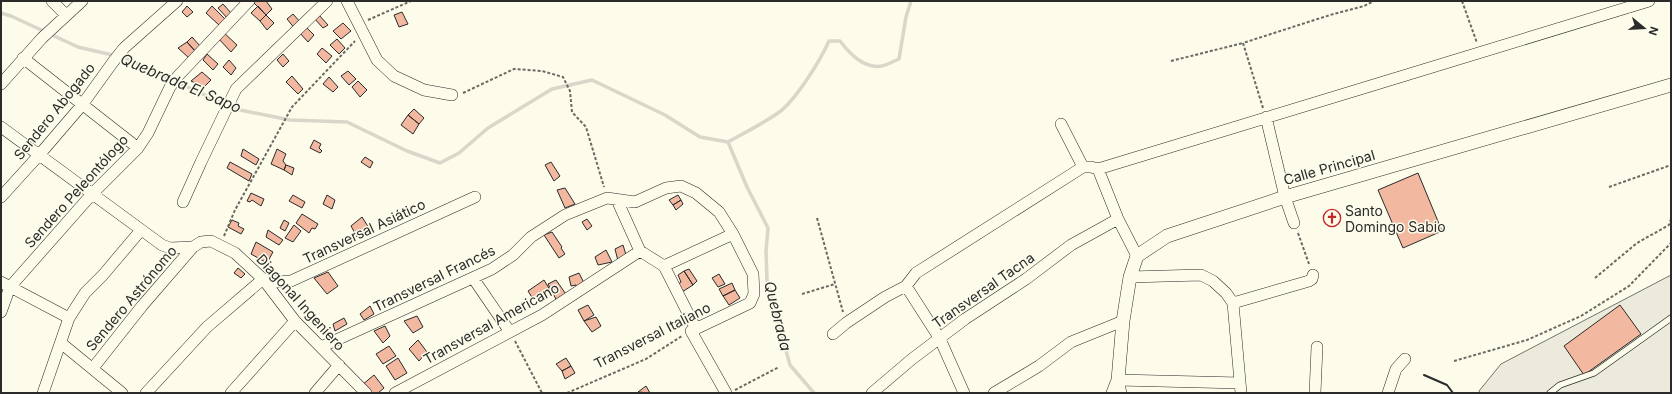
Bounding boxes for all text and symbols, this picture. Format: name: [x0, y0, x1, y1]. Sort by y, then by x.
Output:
north arrow: [1624, 8, 1664, 48]
text: N: [1646, 25, 1661, 37]
water label: Quebrada El Sapo: [118, 49, 244, 117]
street label: Sendero Abogado: [10, 59, 98, 163]
street label: Sendero Peleontólogo: [21, 131, 131, 251]
street label: Calle Principal: [1281, 146, 1377, 188]
street label: Transversal Asiático: [300, 195, 428, 267]
place label: Santo Domingo Sabio: [1345, 202, 1446, 235]
church icon: Santo Domingo Sabio: [1322, 208, 1342, 228]
street label: Transversal Francés: [370, 241, 498, 315]
street label: Sendero Astrónomo: [82, 242, 180, 354]
street label: Transversal Tacna: [929, 248, 1037, 332]
street label: Diagonal Ingeniero: [253, 250, 349, 354]
street label: Transversal Americano: [420, 279, 562, 367]
water label: Quebrada: [760, 279, 796, 353]
street label: Transversal Italiano: [591, 298, 713, 372]

